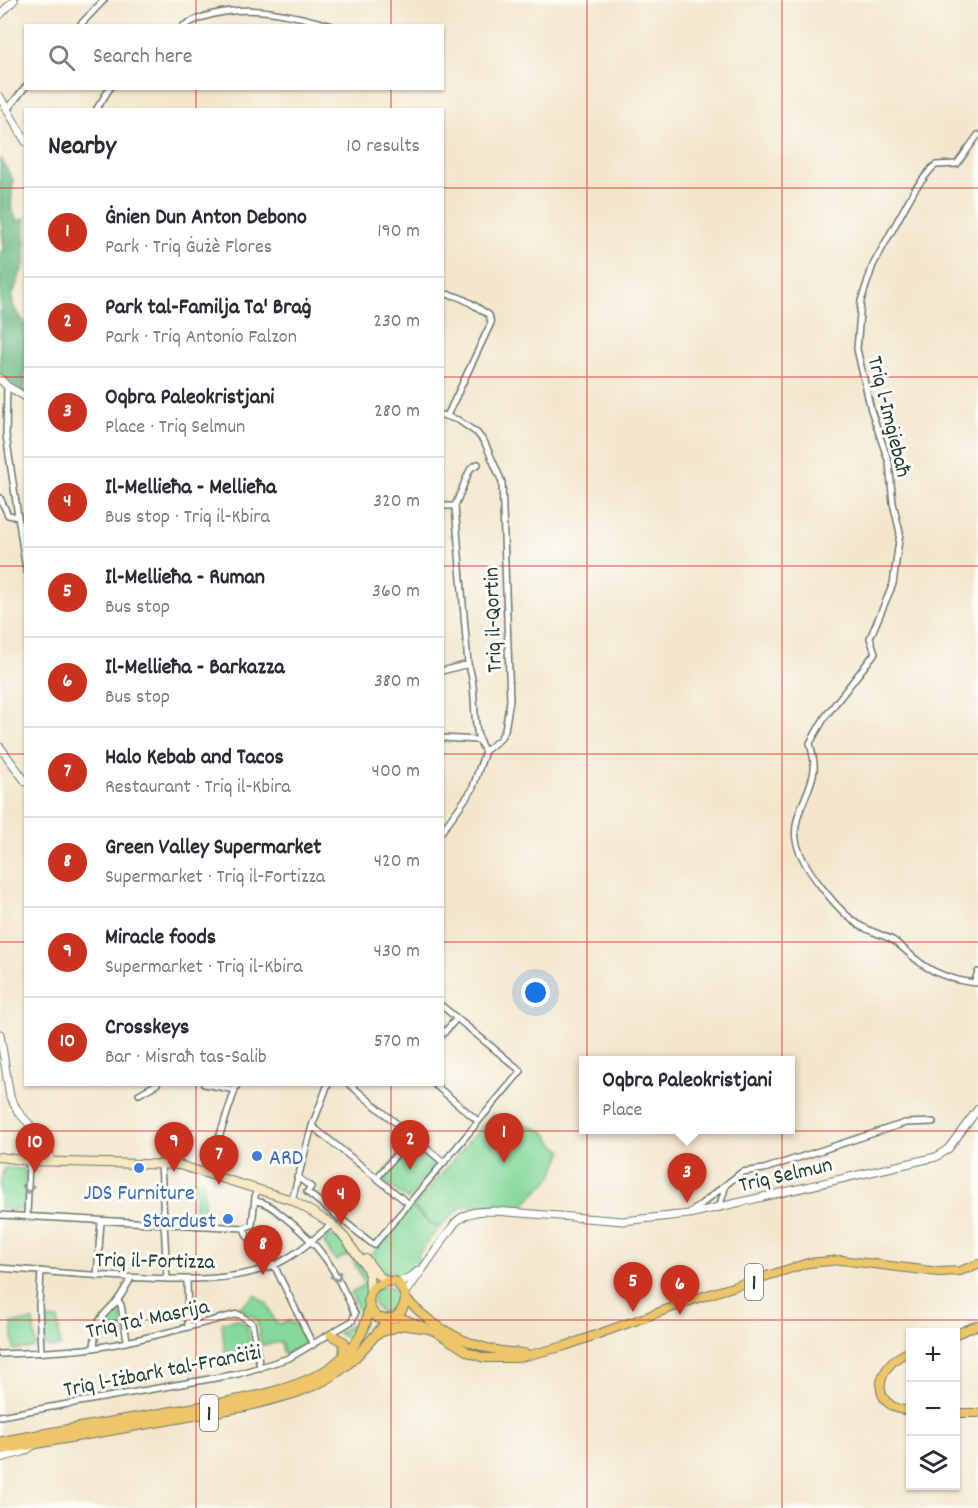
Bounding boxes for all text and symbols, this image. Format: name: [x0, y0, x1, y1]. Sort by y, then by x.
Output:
search box: [24, 24, 444, 90]
icon: search: [45, 41, 78, 74]
text: Search here: [93, 42, 192, 73]
text: Nearby: [48, 129, 116, 166]
text: 10 results: [346, 133, 420, 161]
text: Ġnien Dun Anton Debono: [105, 203, 307, 234]
text: 1: [65, 218, 70, 246]
text: 190 m: [377, 218, 420, 246]
text: Park · Triq Ġużè Flores: [105, 234, 272, 262]
text: Park tal-Familja Ta' Braġ: [105, 293, 311, 324]
text: 2: [63, 308, 72, 336]
text: 230 m: [373, 308, 420, 336]
text: Park · Triq Antonio Falzon: [105, 324, 297, 352]
street label: Triq l-Imġiebaħ: [858, 353, 918, 481]
text: Oqbra Paleokristjani: [105, 383, 274, 414]
text: 3: [63, 398, 72, 426]
text: 280 m: [374, 398, 420, 426]
text: Place · Triq Selmun: [105, 414, 245, 442]
text: Il-Mellieħa - Mellieħa: [105, 473, 276, 504]
text: 4: [63, 488, 72, 516]
text: 320 m: [373, 488, 420, 516]
text: Bus stop · Triq il-Kbira: [105, 504, 270, 532]
text: Il-Mellieħa - Ruman: [105, 563, 265, 594]
street label: Triq il-Qortin: [477, 567, 512, 673]
text: 5: [63, 578, 72, 606]
text: 360 m: [372, 578, 420, 606]
text: Bus stop: [105, 594, 170, 622]
text: Il-Mellieħa - Barkazza: [105, 653, 284, 684]
text: 6: [63, 668, 72, 696]
text: 380 m: [374, 668, 420, 696]
text: Bus stop: [105, 684, 170, 712]
text: Halo Kebab and Tacos: [105, 743, 284, 774]
text: 7: [64, 758, 71, 786]
text: 400 m: [372, 758, 420, 786]
text: Restaurant · Triq il-Kbira: [105, 774, 291, 802]
text: Green Valley Supermarket: [105, 833, 321, 864]
text: 8: [63, 848, 72, 876]
text: 420 m: [374, 848, 420, 876]
text: Supermarket · Triq il-Fortizza: [105, 864, 325, 892]
text: Miracle foods: [105, 923, 216, 954]
text: 9: [63, 938, 72, 966]
text: 430 m: [374, 938, 420, 966]
text: Supermarket · Triq il-Kbira: [105, 954, 303, 982]
your location: [521, 978, 550, 1007]
text: Crosskeys: [105, 1013, 189, 1044]
text: 10: [60, 1028, 75, 1056]
text: 570 m: [374, 1028, 420, 1056]
text: Bar · Misraħ tas-Salib: [105, 1044, 267, 1072]
popup: [579, 1056, 795, 1134]
text: Oqbra Paleokristjani: [602, 1066, 772, 1097]
text: Place: [602, 1097, 642, 1125]
pin: 1: [484, 1114, 524, 1163]
pin: 2: [390, 1120, 430, 1170]
pin: 9: [154, 1122, 194, 1172]
pin: 10: [15, 1124, 54, 1173]
pin: 7: [200, 1136, 238, 1185]
place label: ARD: [269, 1144, 303, 1175]
marker: ARD: [250, 1149, 264, 1163]
street label: Triq Selmun: [736, 1151, 836, 1202]
pin: 3: [668, 1154, 706, 1203]
marker: JDS Furniture: [132, 1161, 146, 1175]
pin: 4: [322, 1176, 360, 1225]
place label: JDS Furniture: [83, 1179, 195, 1210]
one-way arrow: [21, 1184, 34, 1193]
place label: Stardust: [143, 1207, 216, 1238]
marker: Stardust: [221, 1212, 235, 1226]
pin: 8: [244, 1226, 282, 1275]
street label: Triq il-Fortizza: [95, 1246, 216, 1279]
pin: 5: [614, 1262, 652, 1312]
road number: 1: [745, 1264, 763, 1300]
pin: 6: [660, 1266, 700, 1315]
one-way arrow: [330, 1271, 341, 1282]
street label: Triq Ta' Masrija: [83, 1292, 213, 1349]
map controls: [906, 1328, 960, 1490]
button: +: [906, 1328, 960, 1382]
street label: Triq l-Iżbark tal-Franċiżi: [61, 1338, 264, 1407]
button: −: [906, 1382, 960, 1436]
road number: 1: [200, 1395, 218, 1431]
button: layers: [906, 1436, 960, 1490]

